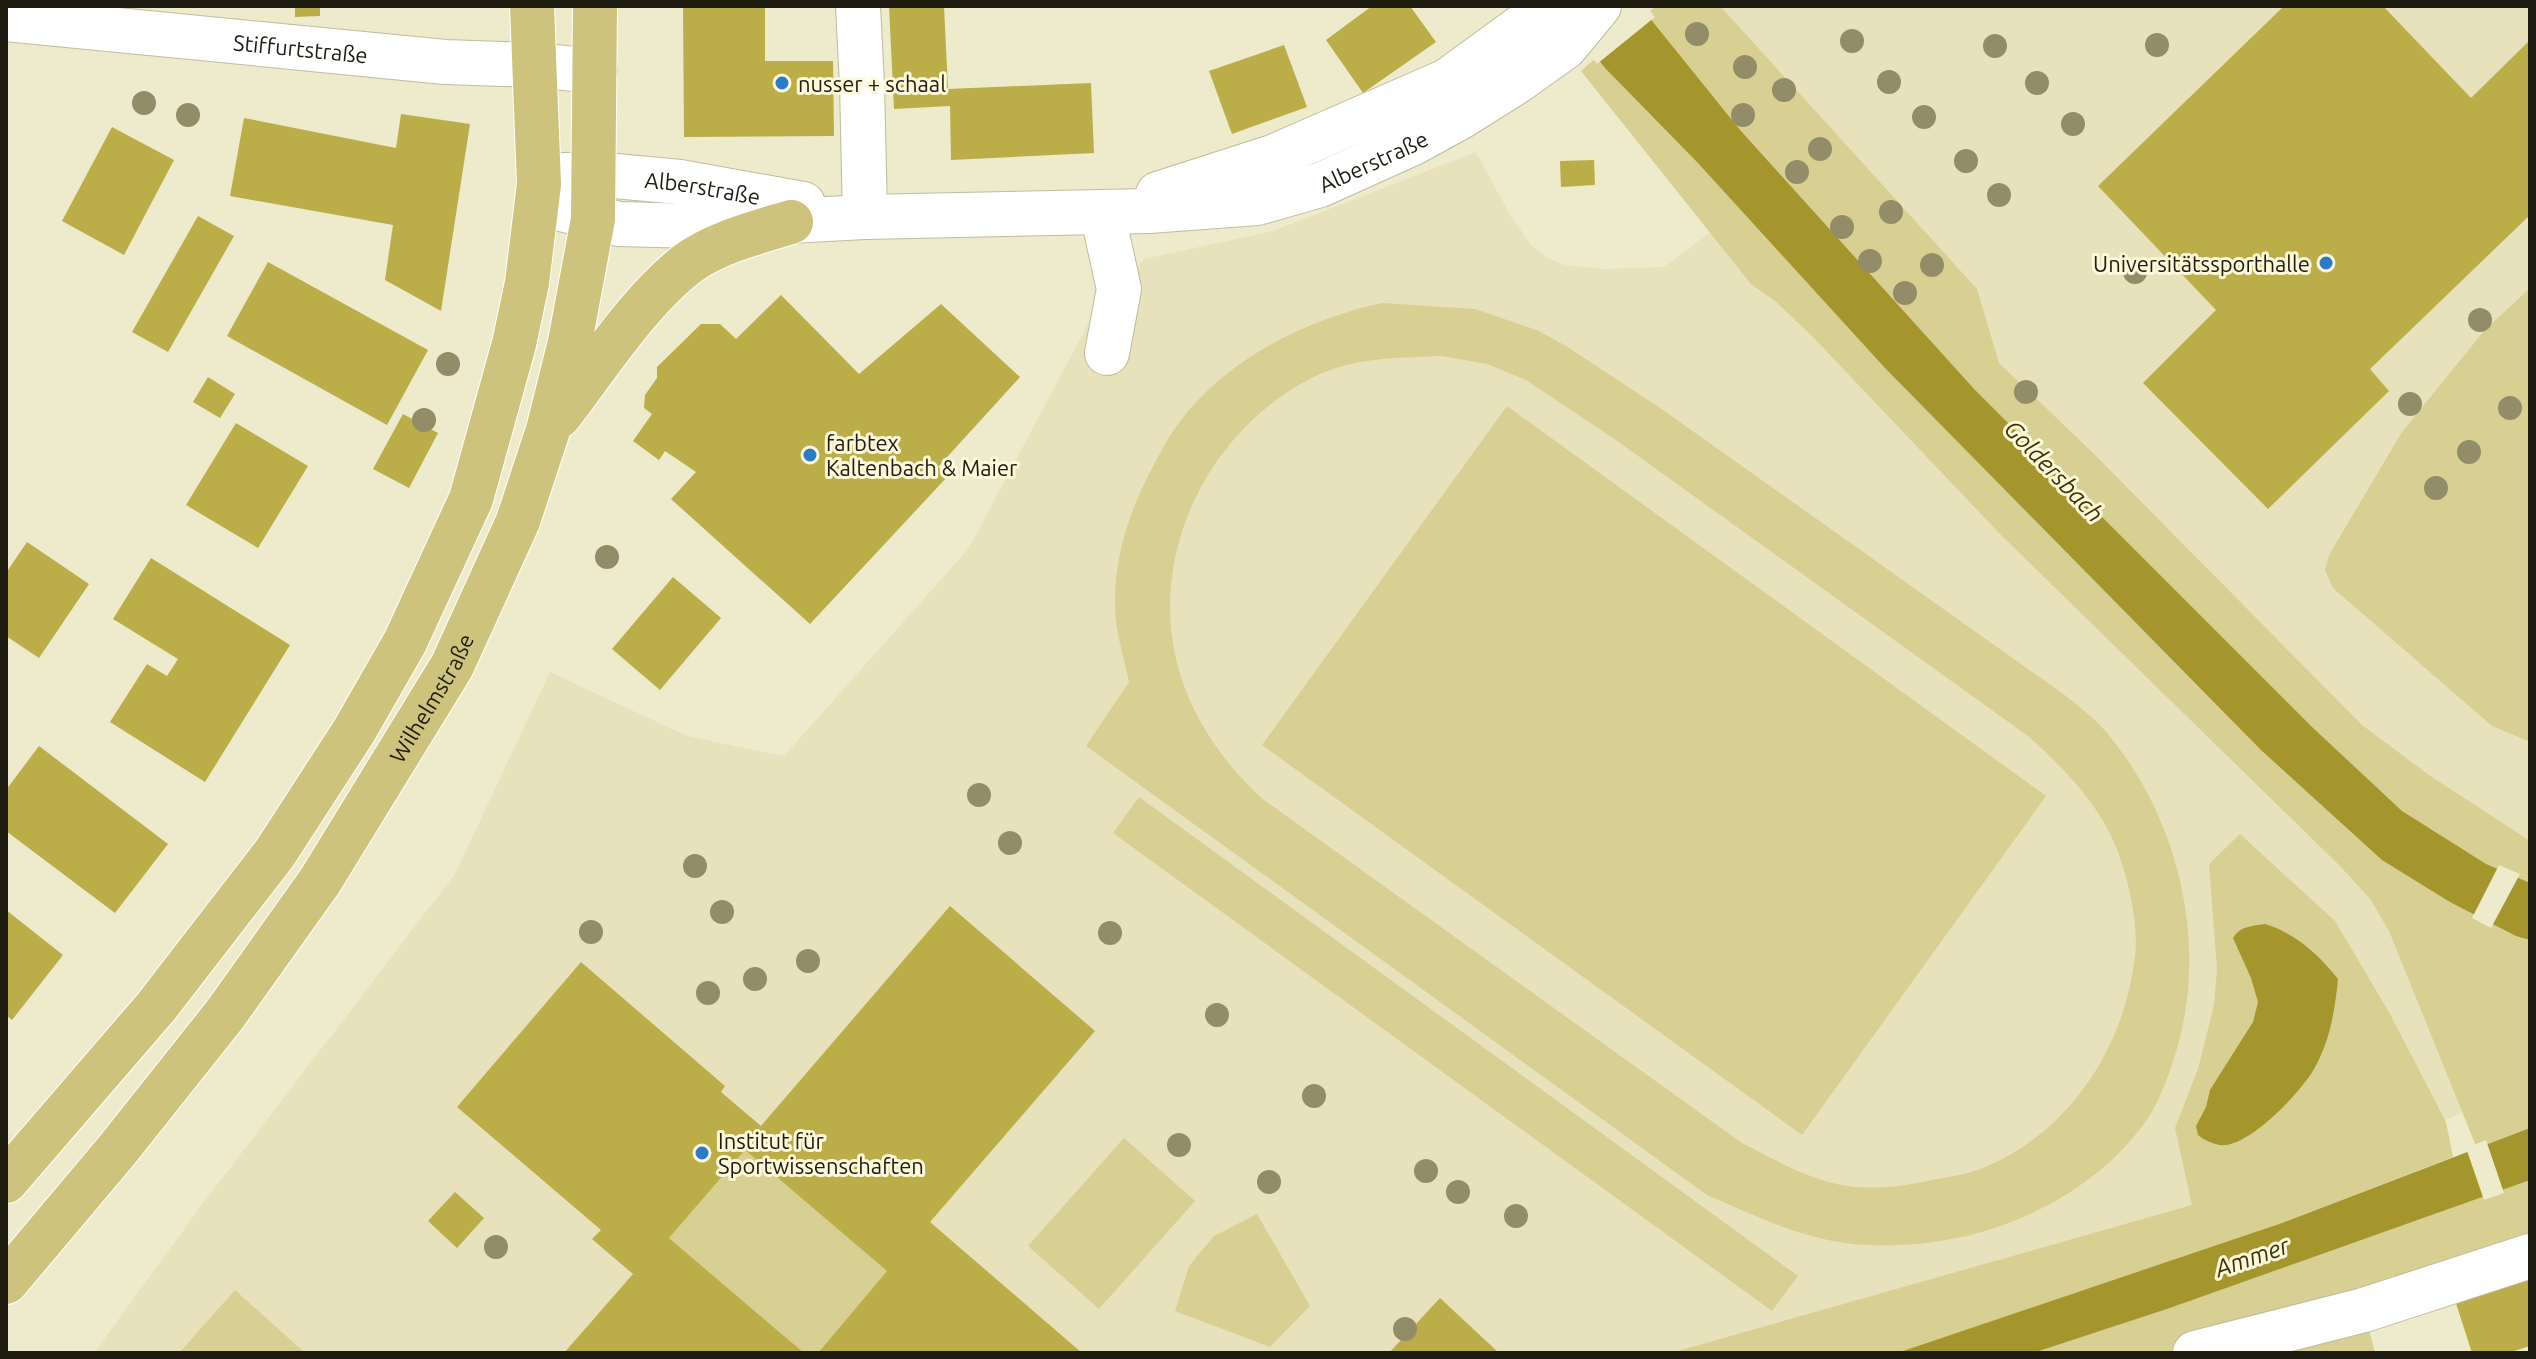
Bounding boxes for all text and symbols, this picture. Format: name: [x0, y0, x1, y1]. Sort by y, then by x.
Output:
street label: Stiffurtstraße: [232, 29, 369, 67]
place label: nusser + schaal: [798, 71, 946, 96]
marker: nusser + schaal: [773, 74, 791, 92]
street label: Alberstraße: [1315, 125, 1432, 196]
street label: Alberstraße: [644, 166, 762, 209]
place label: Universitätssporthalle: [2093, 251, 2310, 276]
marker: Universitätssporthalle: [2317, 254, 2335, 272]
water label: Goldersbach: [1999, 415, 2109, 527]
place label: farbtex Kaltenbach & Maier: [826, 430, 1018, 480]
marker: farbtex Kaltenbach & Maier: [801, 446, 819, 464]
street label: Wilhelmstraße: [384, 629, 478, 766]
place label: Institut für Sportwissenschaften: [718, 1128, 924, 1178]
marker: Institut für Sportwissenschaften: [693, 1144, 711, 1162]
water label: Ammer: [2210, 1231, 2293, 1283]

